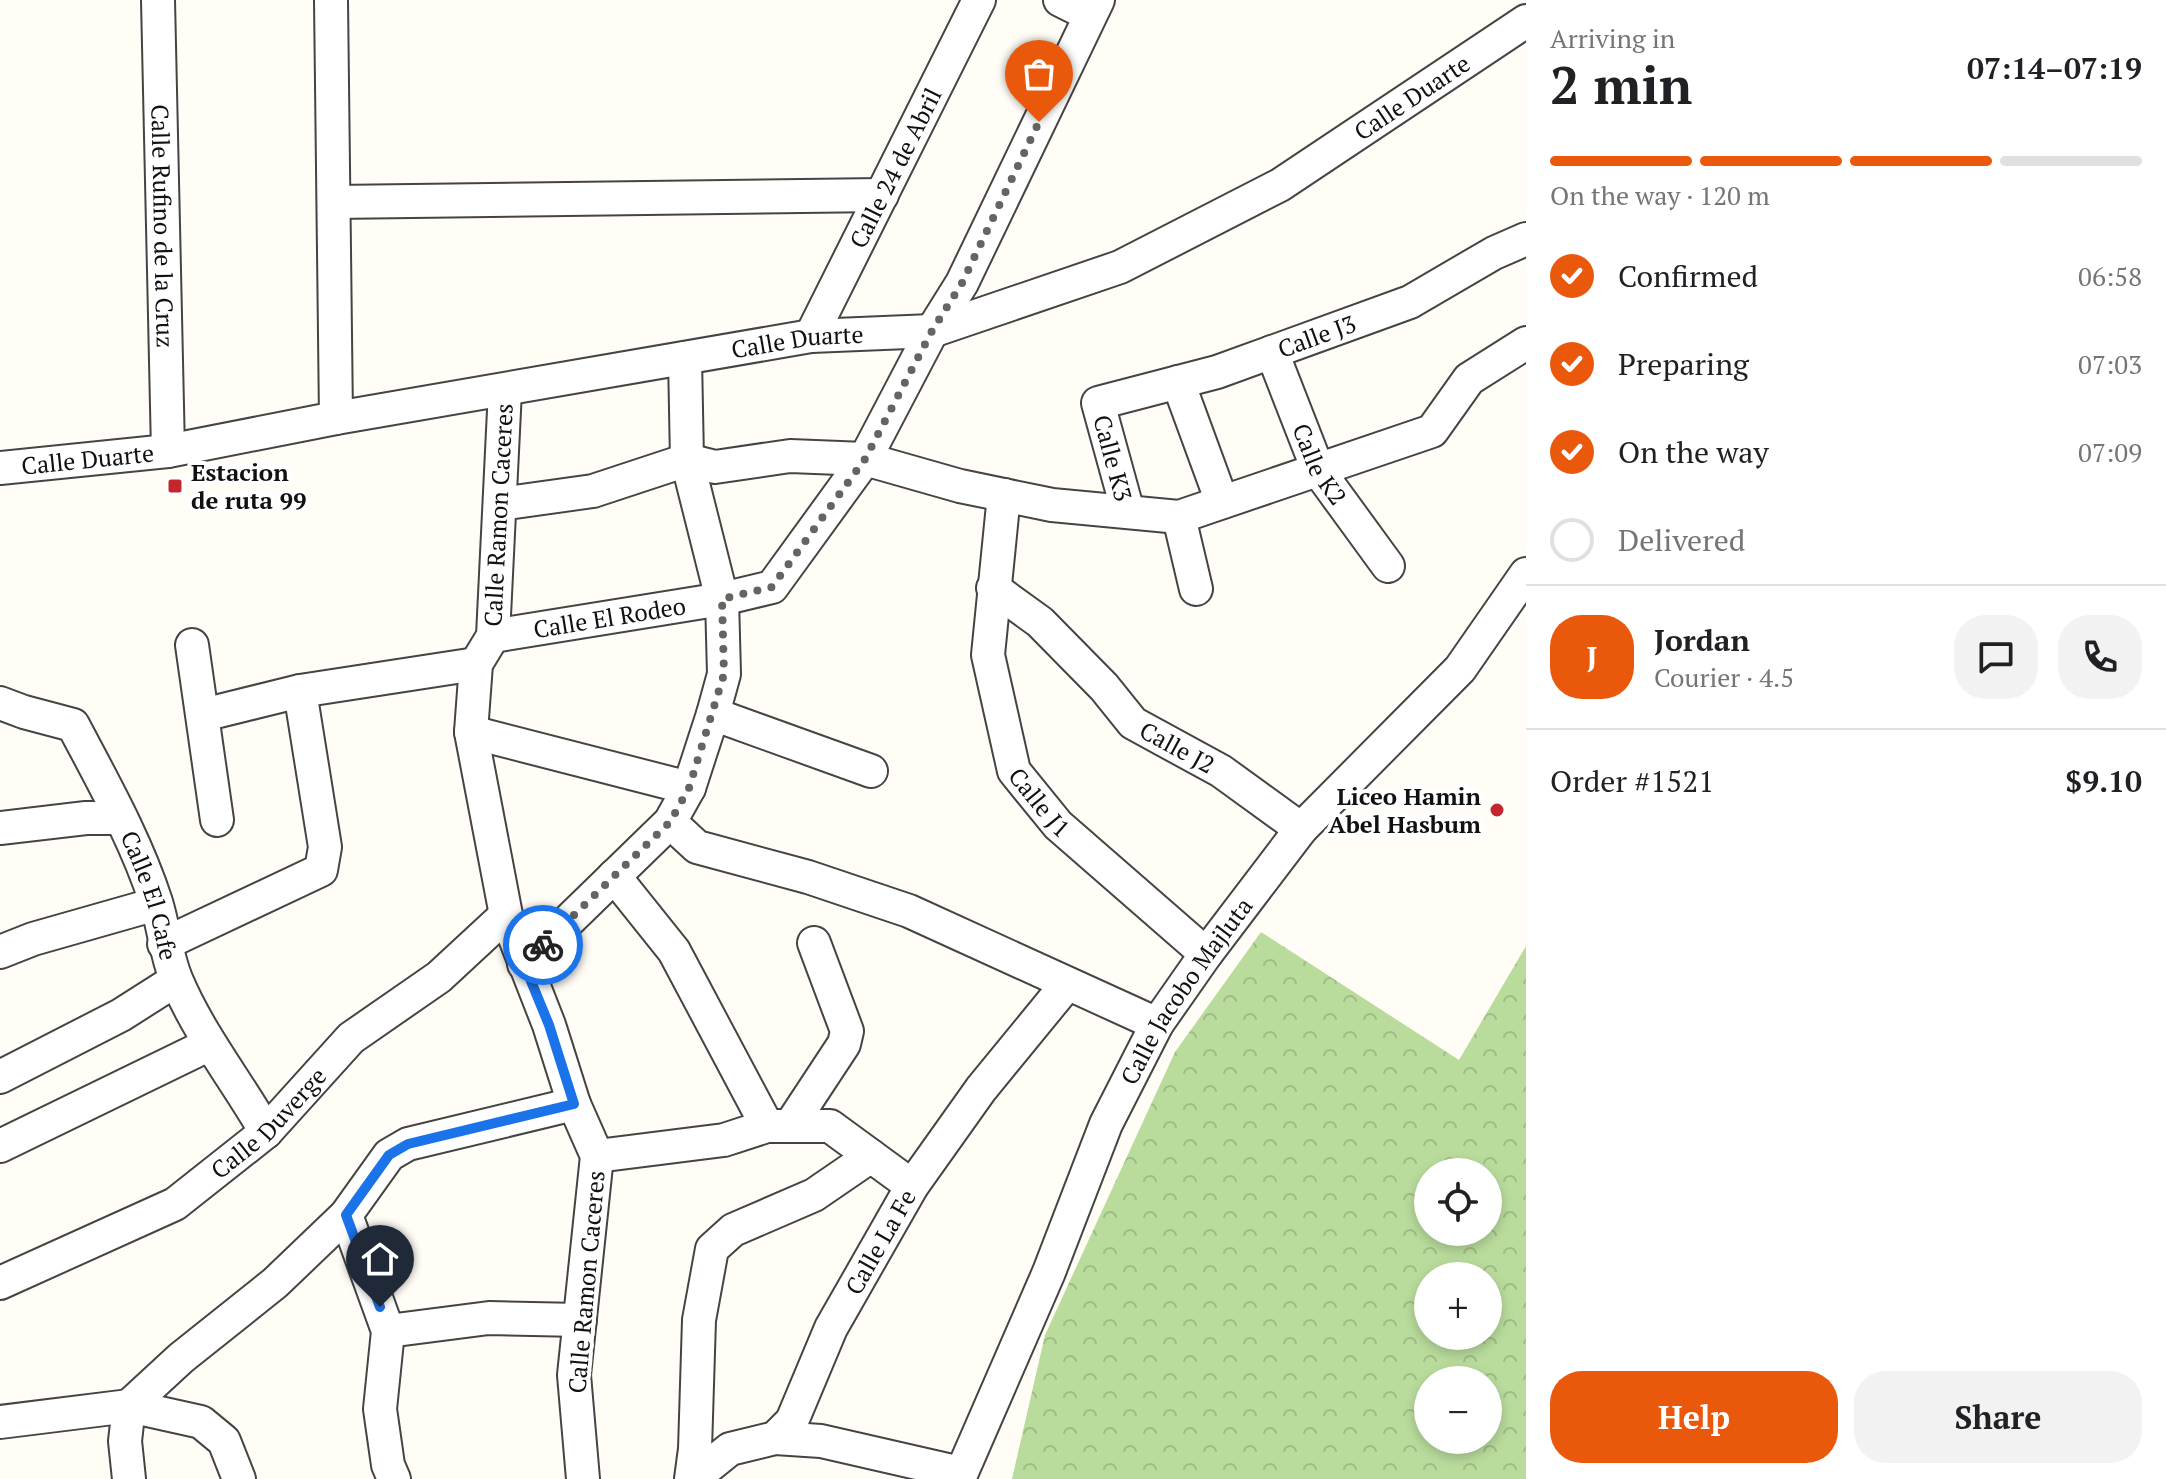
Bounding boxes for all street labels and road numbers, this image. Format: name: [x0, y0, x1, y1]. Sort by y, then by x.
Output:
street label: Calle Duarte: [1348, 47, 1476, 147]
street label: Calle 24 de Abril: [842, 82, 949, 253]
street label: Calle Rufino de la Cruz: [144, 104, 182, 348]
street label: Calle J3: [1273, 307, 1360, 365]
street label: Calle Duarte: [729, 318, 864, 365]
street label: Calle Ramon Caceres: [476, 403, 520, 627]
street label: Calle K3: [1086, 411, 1140, 505]
street label: Calle K2: [1285, 419, 1354, 511]
street label: Calle Duarte: [20, 437, 155, 482]
street label: Calle El Rodeo: [531, 589, 688, 645]
street label: Calle J2: [1134, 714, 1221, 781]
street label: Calle J1: [1001, 761, 1077, 844]
street label: Calle El Cafe: [114, 825, 185, 963]
street label: Calle Jacobo Majluta: [1113, 891, 1259, 1090]
street label: Calle Duverge: [204, 1060, 333, 1186]
street label: Calle Ramon Caceres: [560, 1169, 612, 1395]
street label: Calle La Fe: [837, 1183, 923, 1300]

